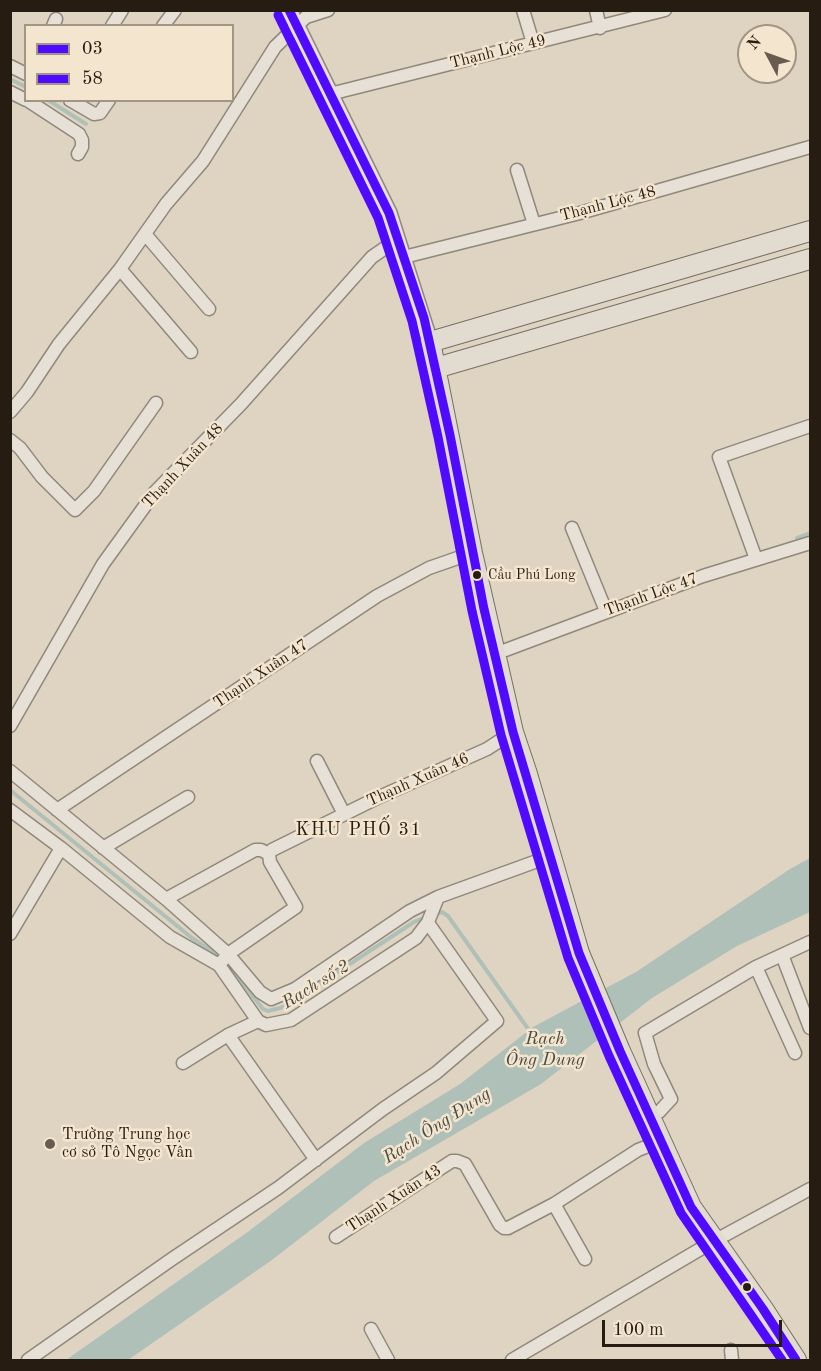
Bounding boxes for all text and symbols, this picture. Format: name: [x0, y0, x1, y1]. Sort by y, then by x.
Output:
legend: [24, 24, 234, 102]
north arrow: [737, 24, 797, 84]
street label: Thạnh Lộc 49: [448, 31, 548, 73]
text: N: [745, 34, 765, 53]
text: 03: [82, 40, 103, 58]
text: 58: [82, 70, 103, 88]
street label: Thạnh Lộc 48: [558, 182, 658, 226]
street label: Thạnh Xuân 48: [138, 419, 228, 513]
place label: Cầu Phú Long: [488, 567, 576, 583]
marker: Cầu Phú Long: [471, 569, 483, 581]
street label: Thạnh Lộc 47: [601, 569, 701, 621]
street label: Thạnh Xuân 47: [210, 635, 312, 713]
street label: Thạnh Xuân 46: [364, 749, 472, 811]
district label: KHU PHỐ 31: [296, 819, 422, 841]
water label: Rạch số 2: [278, 956, 354, 1014]
water label: Rạch Ông Dung: [505, 1028, 585, 1070]
water label: Rạch Ông Đụng: [379, 1083, 495, 1169]
place label: Trường Trung học cơ sở Tô Ngọc Vân: [62, 1125, 193, 1163]
marker: Trường Trung học cơ sở Tô Ngọc Vân: [43, 1137, 57, 1151]
street label: Thạnh Xuân 43: [343, 1161, 445, 1237]
unlabelled marker: [741, 1281, 753, 1293]
scale bar: [605, 1308, 785, 1346]
text: 100 m: [613, 1321, 664, 1339]

